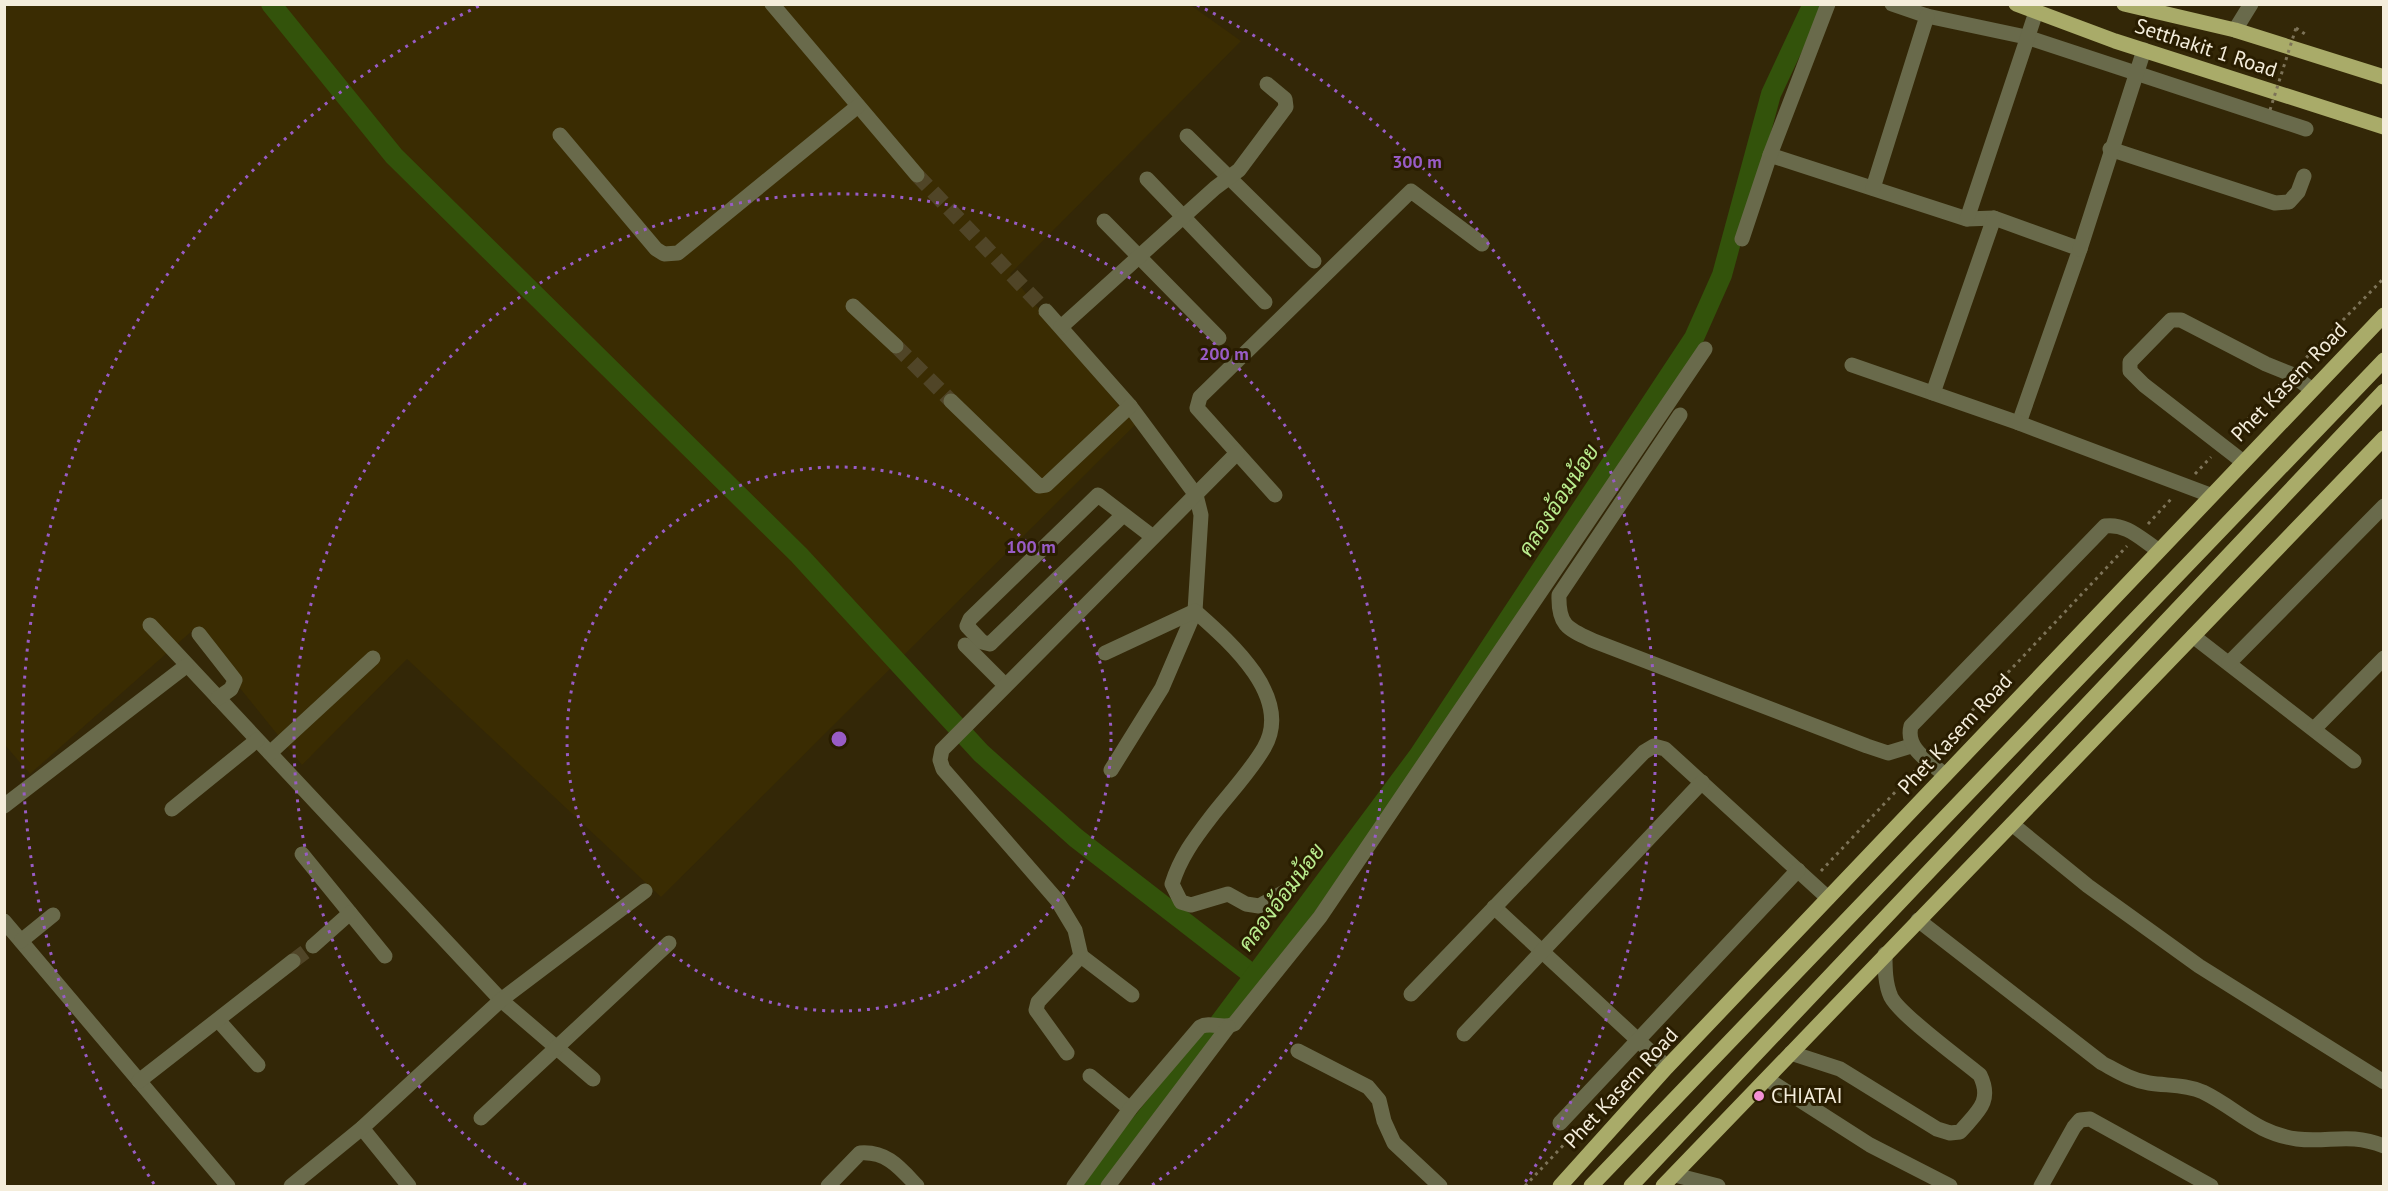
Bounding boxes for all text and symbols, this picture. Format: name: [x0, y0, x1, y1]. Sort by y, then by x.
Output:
street label: Setthakit 1 Road: [2132, 12, 2281, 83]
text: 300 m: [1392, 150, 1442, 173]
street label: Phet Kasem Road: [2225, 316, 2352, 447]
text: 200 m: [1199, 342, 1249, 365]
water label: คลองอ้อมน้อย: [1511, 438, 1605, 561]
text: 100 m: [1006, 535, 1056, 558]
street label: Phet Kasem Road: [1892, 667, 2018, 800]
centre of rings: [829, 729, 849, 749]
water label: คลองอ้อมน้อย: [1231, 837, 1331, 956]
street label: Phet Kasem Road: [1558, 1021, 1684, 1154]
place label: CHIATAI: [1771, 1082, 1843, 1109]
marker: CHIATAI: [1752, 1089, 1766, 1103]

